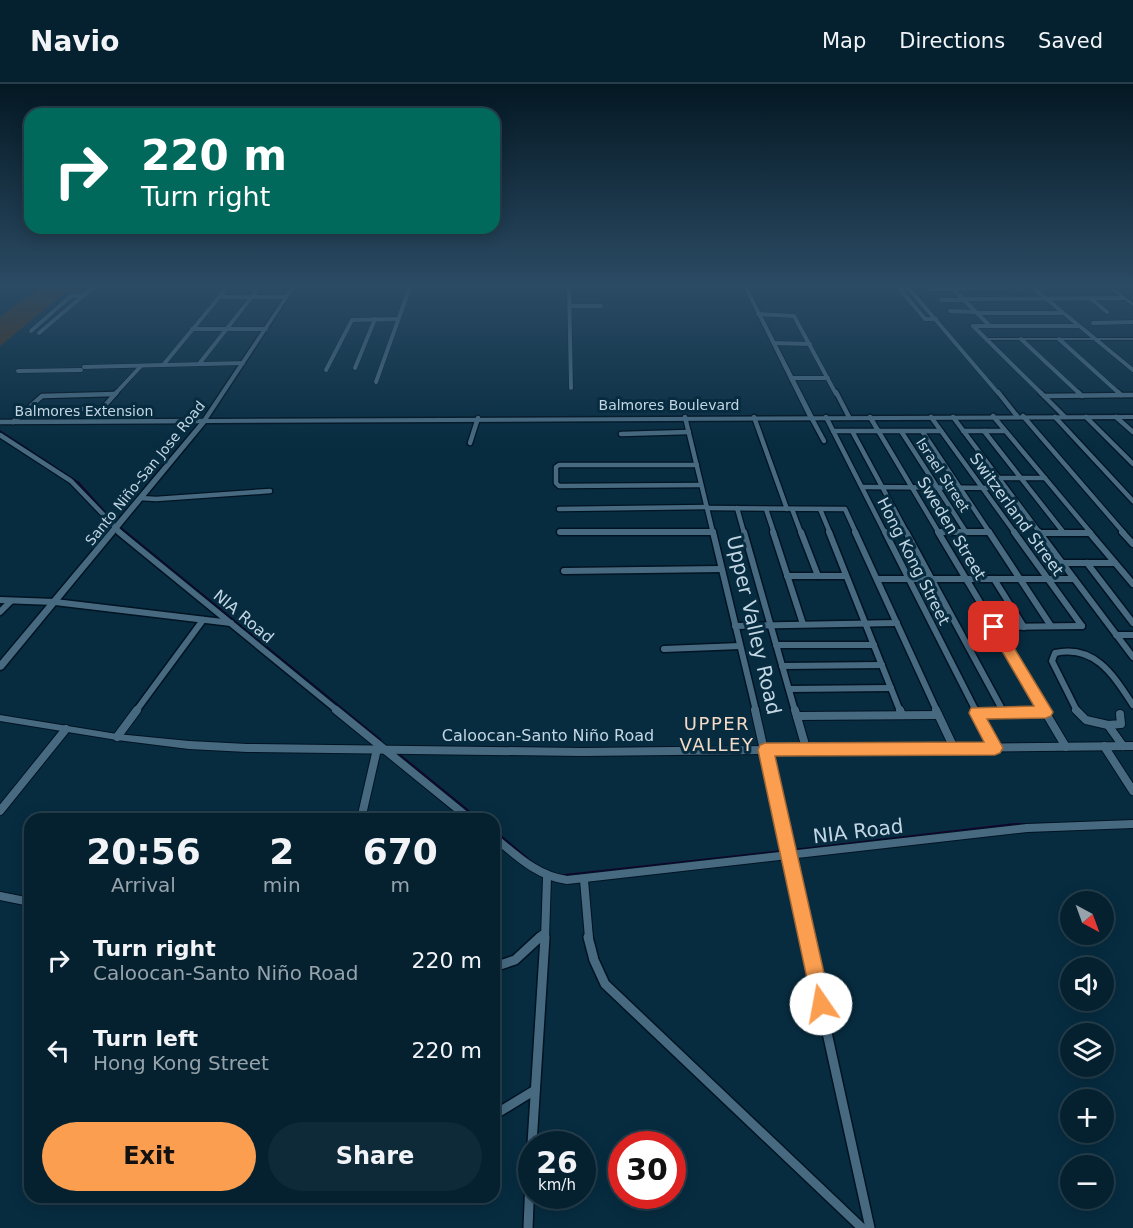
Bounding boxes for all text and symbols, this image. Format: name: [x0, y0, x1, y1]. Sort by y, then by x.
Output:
text: Navio: [30, 25, 119, 58]
text: Map: [822, 29, 866, 53]
text: Directions: [899, 29, 1005, 53]
text: Saved: [1038, 29, 1103, 53]
text: 220 m: [141, 131, 287, 180]
icon: right: [42, 132, 120, 210]
text: Turn right: [141, 181, 270, 212]
street label: Balmores Boulevard: [599, 397, 739, 413]
street label: Santo Niño-San Jose Road: [82, 398, 208, 548]
street label: Balmores Extension: [15, 403, 153, 419]
street label: Israel Street: [913, 435, 973, 516]
street label: Switzerland Street: [966, 449, 1067, 579]
street label: Sweden Street: [913, 473, 990, 583]
street label: Hong Kong Street: [873, 494, 954, 628]
street label: Upper Valley Road: [722, 533, 786, 717]
street label: NIA Road: [210, 586, 278, 647]
pin: [968, 601, 1019, 652]
icon: arrive: [977, 610, 1010, 643]
district label: UPPER VALLEY: [680, 713, 754, 755]
street label: Caloocan-Santo Niño Road: [442, 726, 654, 745]
street label: NIA Road: [811, 814, 905, 848]
text: 20:56: [86, 831, 201, 872]
text: 2: [269, 831, 294, 872]
text: 670: [363, 831, 438, 872]
text: Arrival: [111, 873, 176, 897]
text: min: [263, 873, 301, 897]
text: m: [391, 873, 410, 897]
north arrow: [1060, 891, 1114, 945]
map controls: [1060, 891, 1114, 1209]
text: Turn right: [93, 936, 216, 961]
icon: right: [42, 944, 75, 977]
text: 220 m: [412, 948, 482, 973]
button: sound: [1060, 957, 1114, 1011]
text: Caloocan-Santo Niño Road: [93, 961, 358, 985]
position arrow: [789, 972, 853, 1036]
button: layers: [1060, 1023, 1114, 1077]
text: Turn left: [93, 1026, 198, 1051]
icon: left: [42, 1034, 75, 1067]
text: 220 m: [412, 1038, 482, 1063]
text: Hong Kong Street: [93, 1051, 269, 1075]
button: +: [1060, 1089, 1114, 1143]
button: Exit: [42, 1122, 256, 1191]
button: Share: [268, 1122, 482, 1191]
speed limit sign: 30: [608, 1131, 686, 1209]
text: 26: [536, 1145, 578, 1180]
button: −: [1060, 1155, 1114, 1209]
text: km/h: [538, 1176, 576, 1194]

